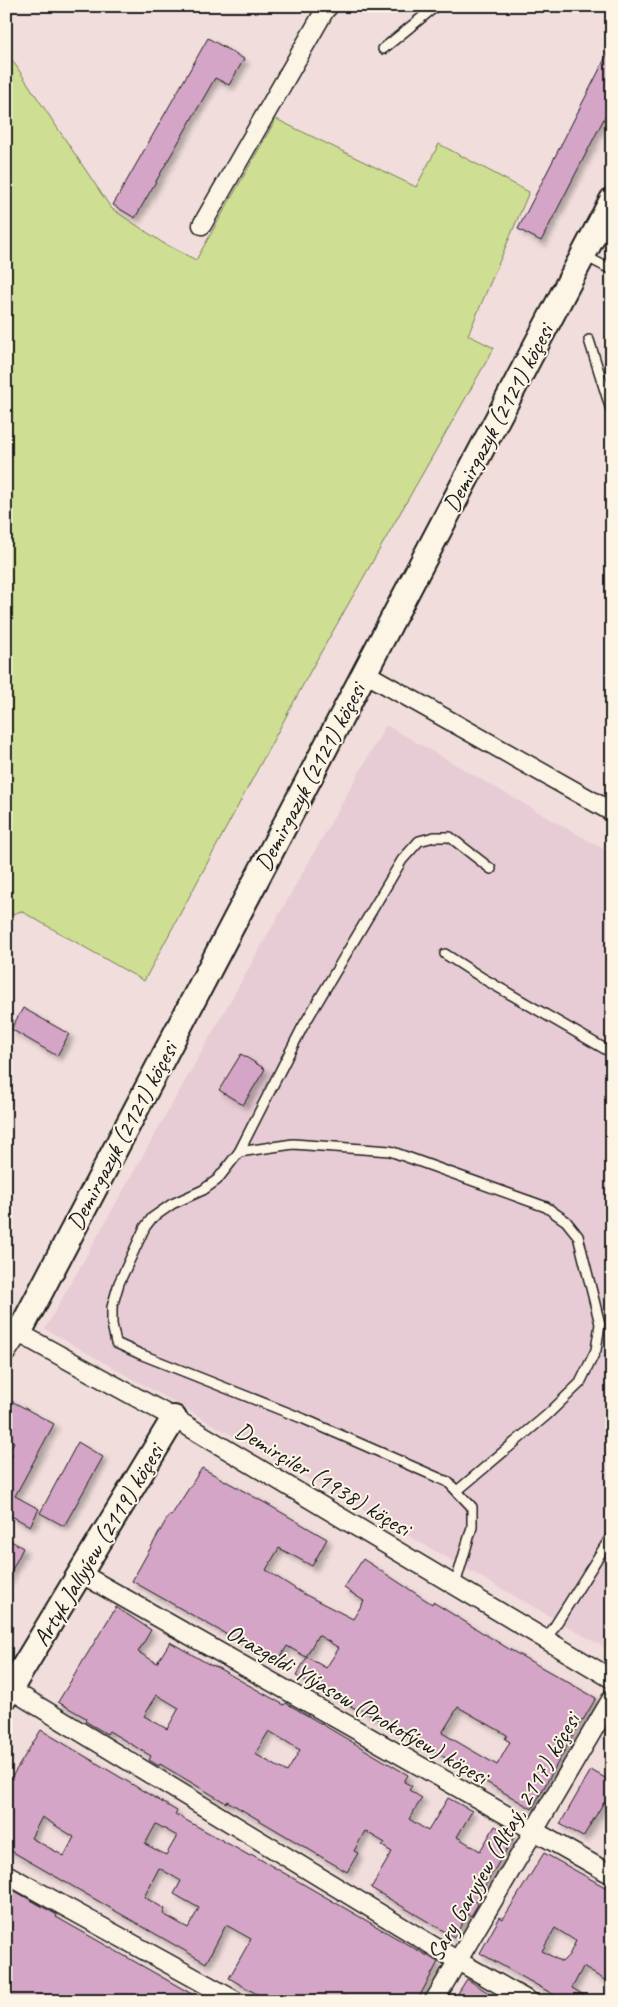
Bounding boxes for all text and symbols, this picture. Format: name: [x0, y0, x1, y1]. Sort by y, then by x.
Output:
street label: Demirgazyk (2121) köçesi: [436, 317, 561, 517]
street label: Demirgazyk (2121) köçesi: [248, 676, 373, 876]
street label: Demirgazyk (2121) köçesi: [60, 1035, 185, 1235]
street label: Demirçiler (1938) köçesi: [230, 1415, 418, 1544]
street label: Artyk Jallyýew (2119) köçesi: [26, 1436, 171, 1651]
street label: Orazgeldi Ylýasow (Prokofýew) köçesi: [221, 1617, 495, 1792]
street label: Sary Garyýew (Altaý, 2117) köçesi: [420, 1705, 588, 1966]

